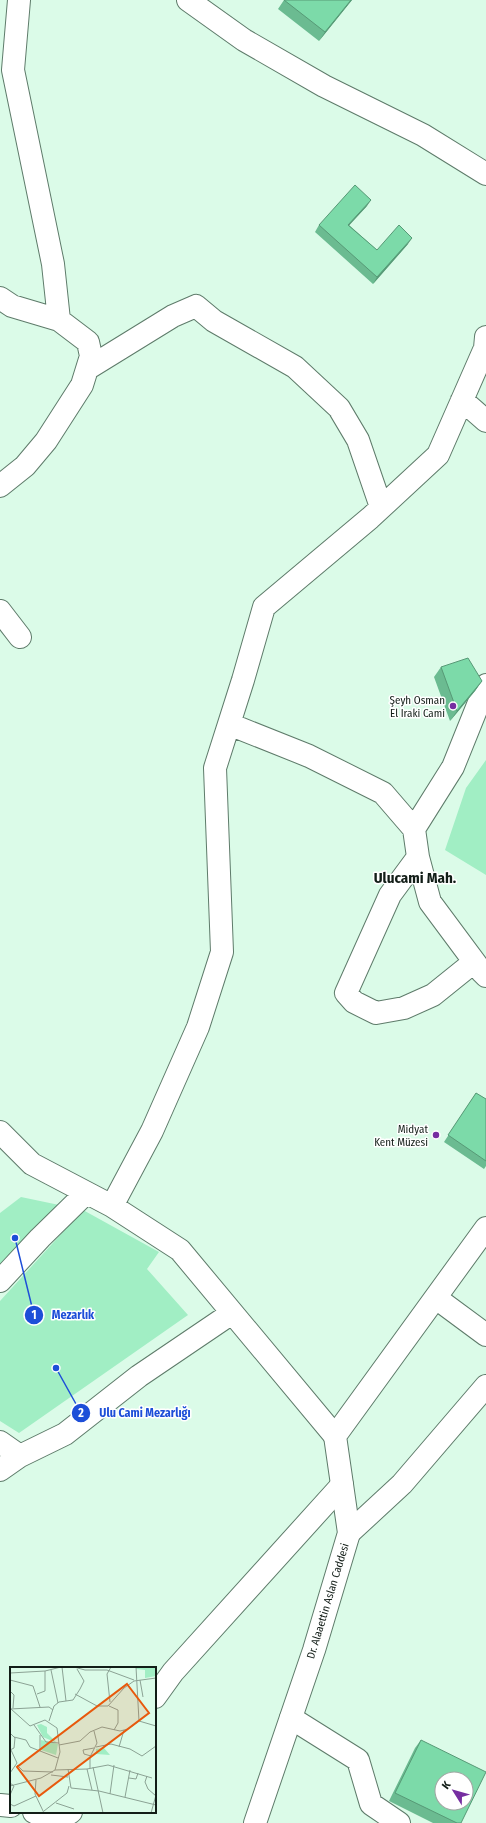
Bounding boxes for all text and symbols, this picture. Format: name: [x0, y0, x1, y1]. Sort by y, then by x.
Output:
place label: Şeyh Osman El Iraki Cami: [390, 694, 445, 720]
marker: Şeyh Osman El Iraki Cami: [448, 701, 458, 711]
district label: Ulucami Mah.: [374, 869, 457, 887]
place label: Midyat Kent Müzesi: [374, 1123, 428, 1149]
marker: Midyat Kent Müzesi: [431, 1130, 441, 1140]
callout: Mezarlık: [24, 1303, 102, 1327]
text: 1: [31, 1308, 37, 1322]
text: Mezarlık: [52, 1308, 95, 1322]
callout: Ulu Cami Mezarlığı: [71, 1401, 198, 1425]
text: Ulu Cami Mezarlığı: [99, 1405, 191, 1420]
text: 2: [77, 1406, 84, 1420]
street label: Dr. Alaaettin Aslan Caddesi: [304, 1541, 352, 1660]
inset map: [10, 1667, 156, 1813]
north arrow: [434, 1771, 474, 1811]
text: K: [439, 1778, 454, 1792]

